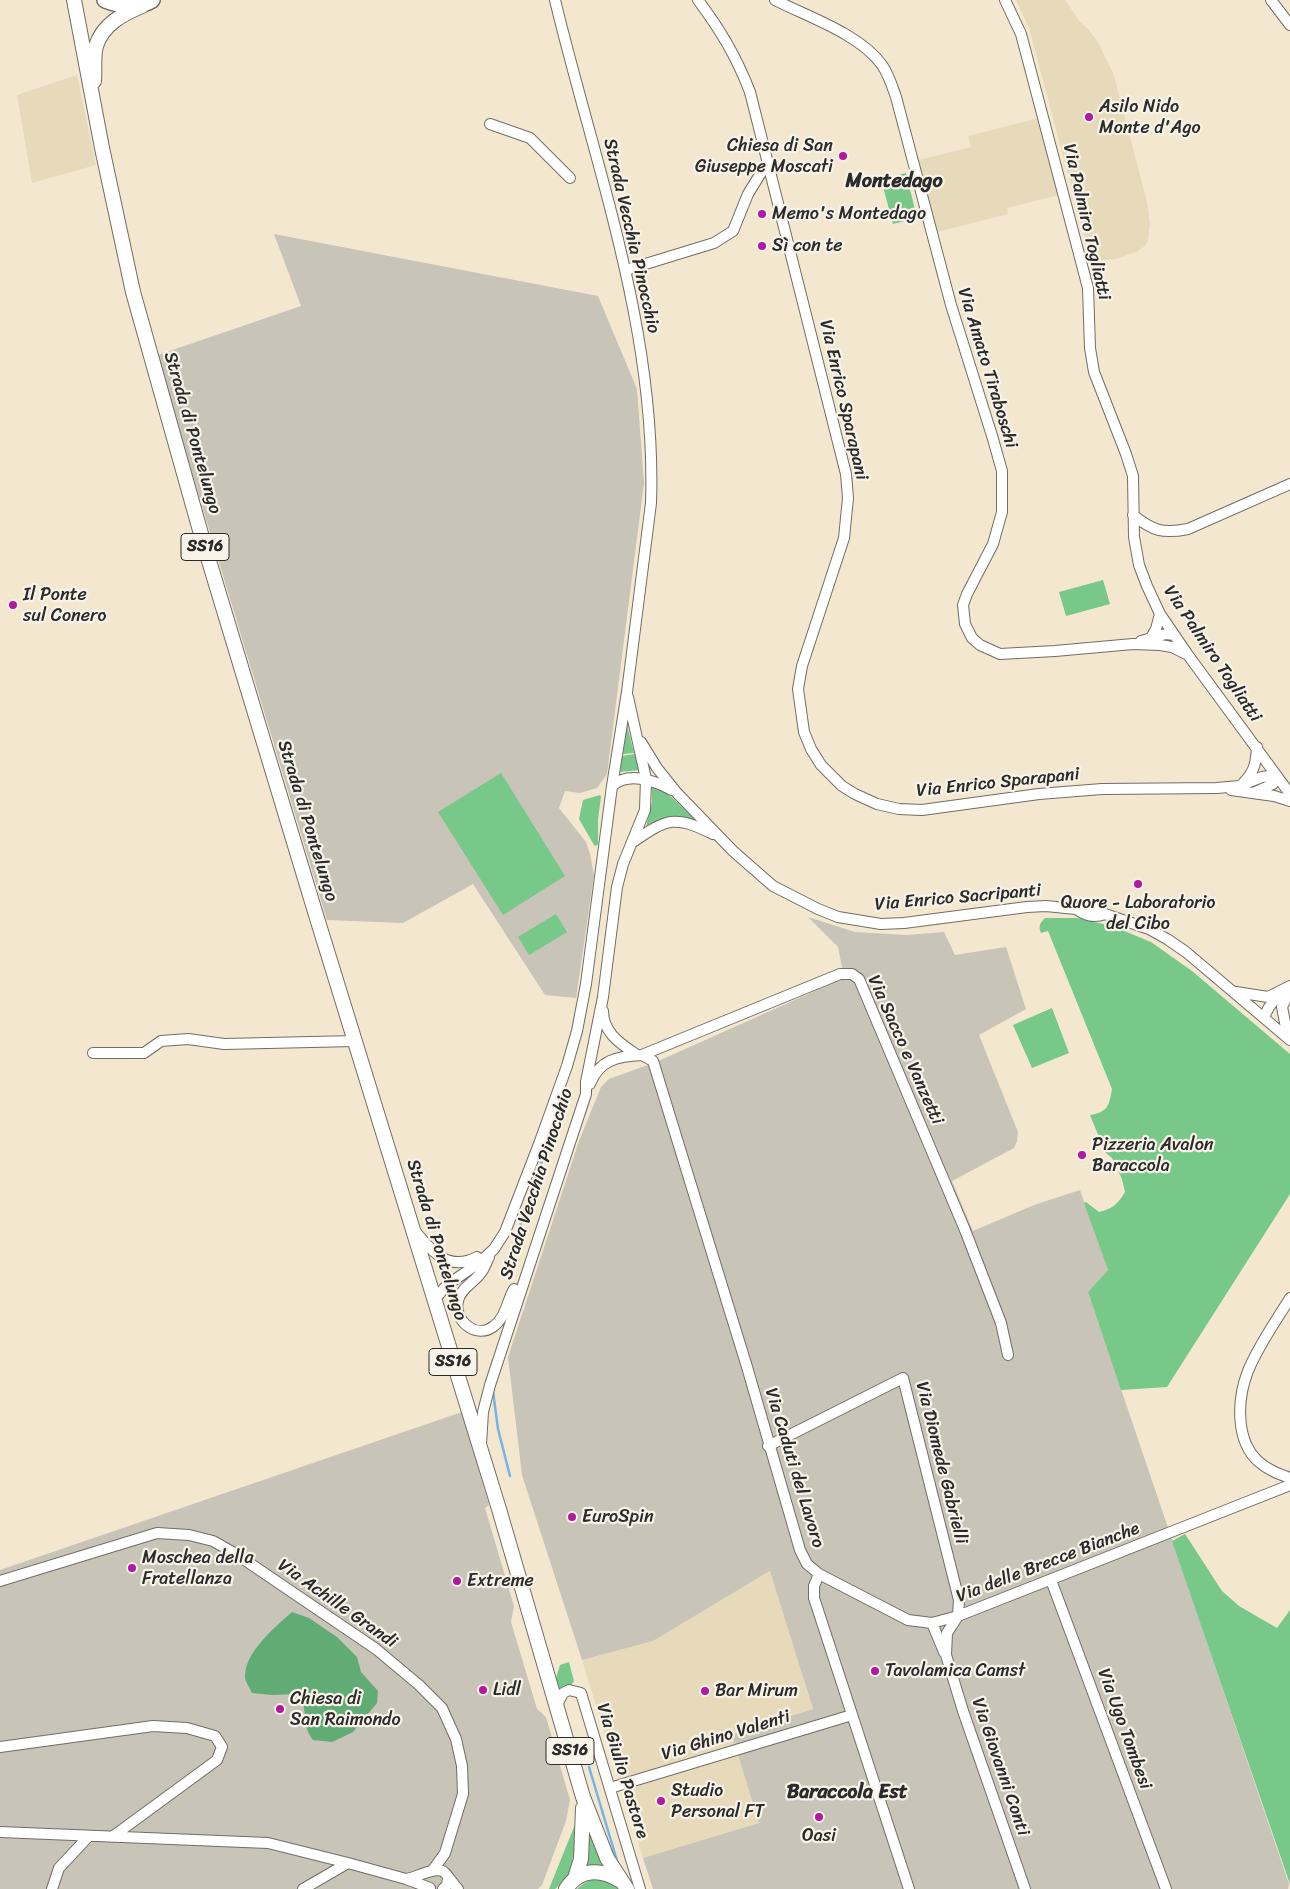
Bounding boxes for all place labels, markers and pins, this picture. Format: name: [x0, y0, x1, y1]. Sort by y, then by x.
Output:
place label: Asilo Nido Monte d'Ago: [1099, 96, 1201, 138]
marker: Asilo Nido Monte d'Ago: [1083, 111, 1095, 123]
place label: Chiesa di San Giuseppe Moscati: [695, 135, 833, 178]
marker: Chiesa di San Giuseppe Moscati: [837, 150, 849, 162]
place label: Memo's Montedago: [772, 203, 926, 225]
marker: Memo's Montedago: [756, 208, 768, 220]
place label: Sì con te: [772, 235, 843, 257]
marker: Sì con te: [756, 240, 768, 252]
place label: Il Ponte sul Conero: [23, 584, 106, 626]
marker: Il Ponte sul Conero: [7, 599, 19, 611]
marker: Quore - Laboratorio del Cibo: [1132, 878, 1144, 890]
place label: Quore - Laboratorio del Cibo: [1061, 892, 1215, 934]
place label: Pizzeria Avalon Baraccola: [1092, 1134, 1214, 1176]
marker: Pizzeria Avalon Baraccola: [1076, 1149, 1088, 1161]
place label: EuroSpin: [582, 1506, 654, 1528]
marker: EuroSpin: [566, 1511, 578, 1523]
place label: Moschea della Fratellanza: [142, 1547, 254, 1590]
marker: Moschea della Fratellanza: [126, 1562, 138, 1574]
place label: Extreme: [467, 1570, 534, 1592]
marker: Extreme: [451, 1575, 463, 1587]
place label: Tavolamica Camst: [885, 1660, 1025, 1682]
marker: Tavolamica Camst: [869, 1665, 881, 1677]
place label: Lidl: [493, 1679, 521, 1701]
place label: Bar Mirum: [715, 1680, 798, 1702]
marker: Lidl: [477, 1684, 489, 1696]
marker: Bar Mirum: [699, 1685, 711, 1697]
place label: Chiesa di San Raimondo: [290, 1688, 401, 1730]
marker: Chiesa di San Raimondo: [274, 1703, 286, 1715]
place label: Studio Personal FT: [671, 1780, 764, 1822]
marker: Studio Personal FT: [655, 1795, 667, 1807]
marker: Oasi: [813, 1811, 825, 1823]
place label: Oasi: [802, 1825, 836, 1847]

